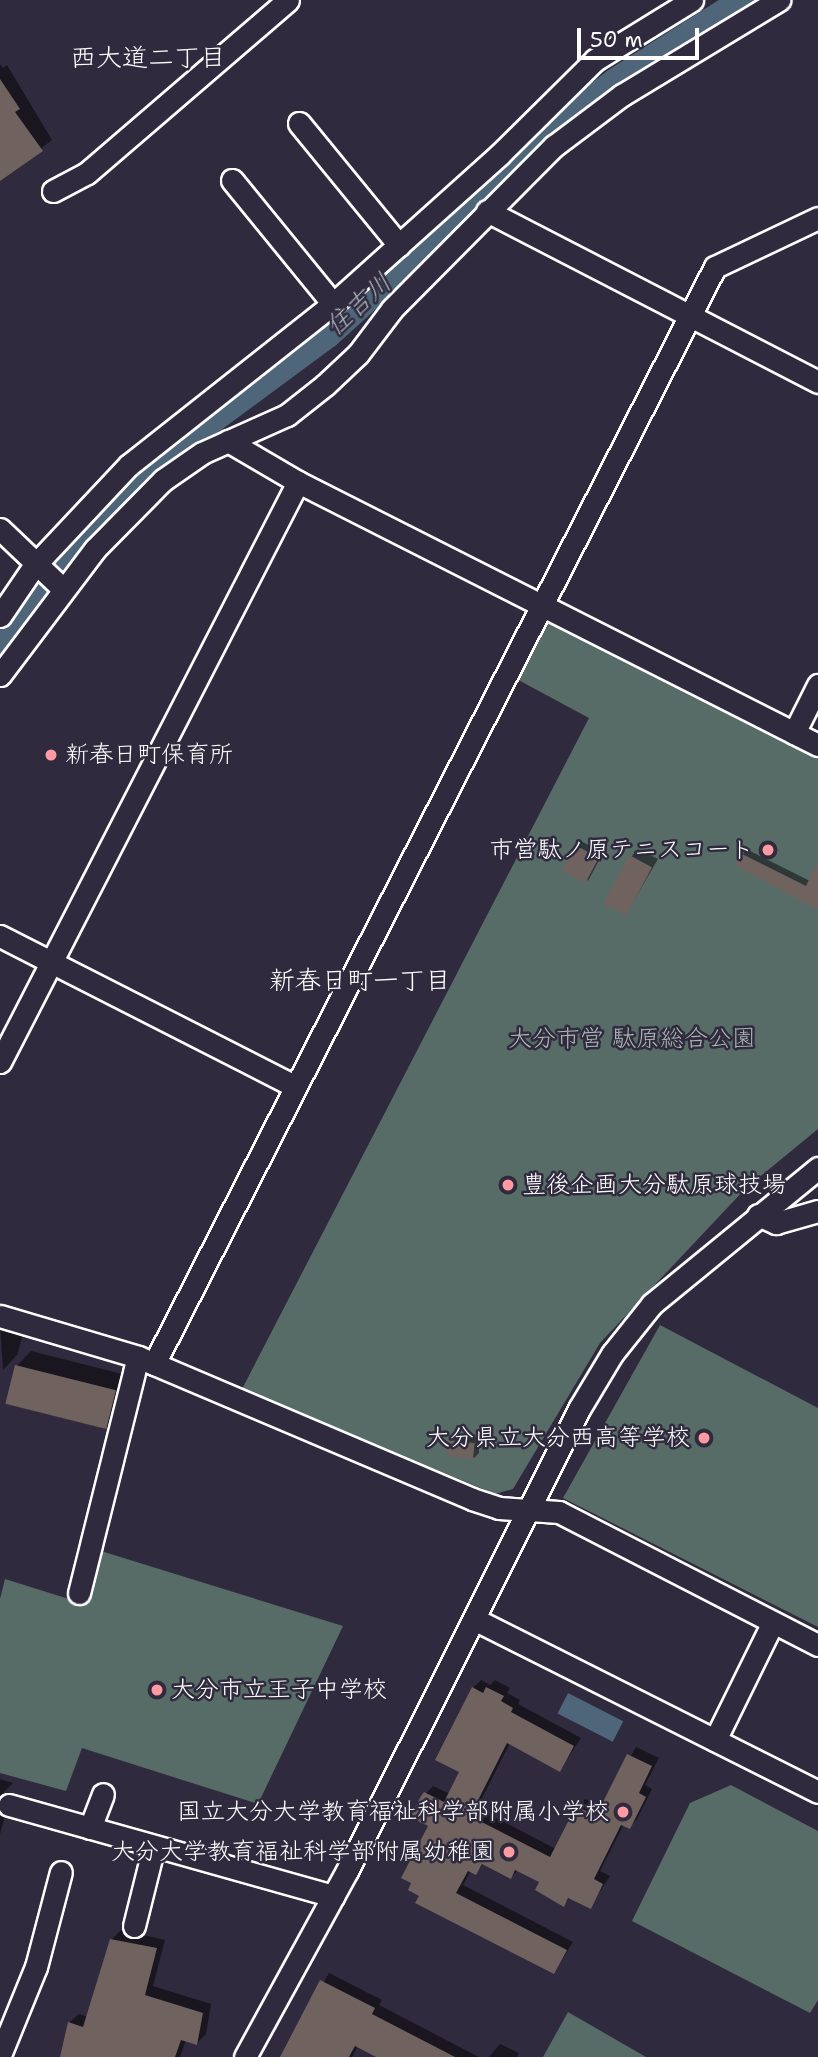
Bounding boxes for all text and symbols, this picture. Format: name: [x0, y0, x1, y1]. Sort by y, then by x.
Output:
scale bar: [580, 14, 702, 58]
text: 50 m: [590, 26, 643, 54]
district label: 西大道二丁目: [70, 41, 226, 73]
water label: 住吉川: [319, 266, 397, 342]
place label: 新春日町保育所: [65, 741, 233, 769]
marker: 新春日町保育所: [43, 747, 59, 763]
place label: 市営駄ノ原テニスコート: [490, 836, 754, 864]
marker: 市営駄ノ原テニスコート: [760, 842, 776, 858]
district label: 新春日町一丁目: [269, 964, 451, 996]
park label: 大分市営 駄原総合公園: [508, 1025, 756, 1053]
place label: 豊後企画大分駄原球技場: [522, 1171, 786, 1199]
marker: 豊後企画大分駄原球技場: [500, 1177, 516, 1193]
place label: 大分県立大分西高等学校: [426, 1424, 690, 1452]
marker: 大分県立大分西高等学校: [696, 1430, 712, 1446]
place label: 大分市立王子中学校: [171, 1676, 387, 1704]
marker: 大分市立王子中学校: [149, 1682, 165, 1698]
place label: 国立大分大学教育福祉科学部附属小学校: [177, 1798, 609, 1826]
marker: 国立大分大学教育福祉科学部附属小学校: [615, 1804, 631, 1820]
place label: 大分大学教育福祉科学部附属幼稚園: [111, 1838, 495, 1866]
marker: 大分大学教育福祉科学部附属幼稚園: [501, 1844, 517, 1860]

